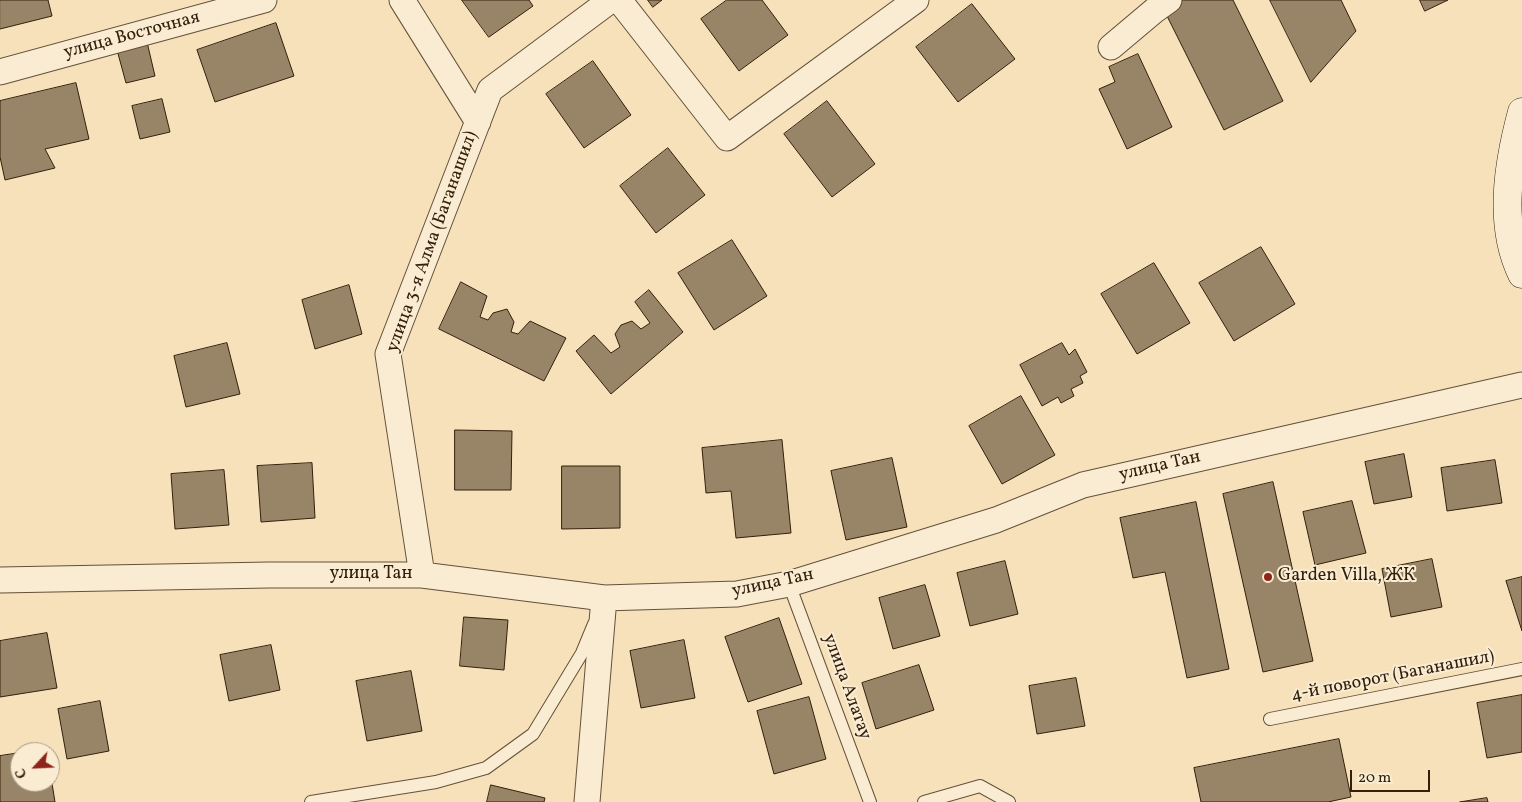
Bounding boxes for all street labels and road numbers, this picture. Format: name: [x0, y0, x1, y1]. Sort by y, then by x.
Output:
street label: улица Восточная: [61, 7, 203, 65]
street label: улица 3-я Алма (Баганашил): [383, 128, 483, 356]
street label: улица Тан: [1117, 447, 1203, 487]
street label: улица Тан: [329, 564, 413, 586]
street label: улица Тан: [730, 565, 816, 603]
street label: улица Алатау: [817, 631, 875, 743]
street label: 4-й поворот (Баганашил): [1290, 647, 1496, 707]

